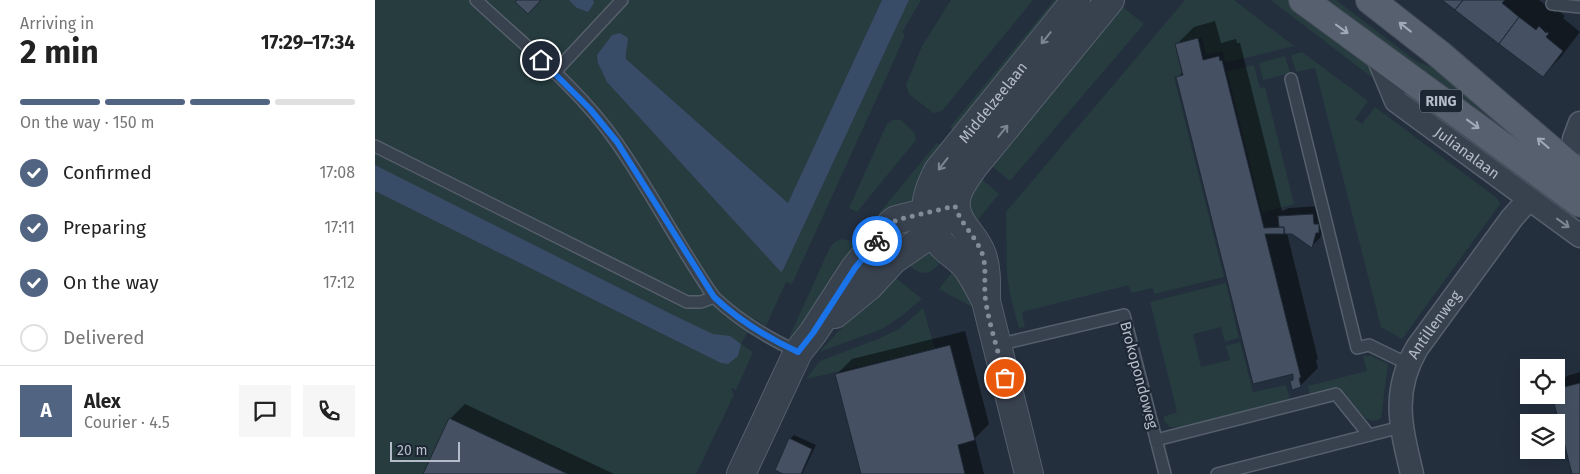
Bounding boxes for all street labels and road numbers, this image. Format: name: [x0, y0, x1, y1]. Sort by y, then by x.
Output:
street label: Middelzeelaan: [955, 58, 1031, 147]
road number: RING: [1420, 90, 1462, 112]
street label: Julianalaan: [1431, 123, 1503, 183]
street label: Antillenweg: [1404, 287, 1465, 362]
street label: Brokopondoweg: [1116, 319, 1162, 431]

